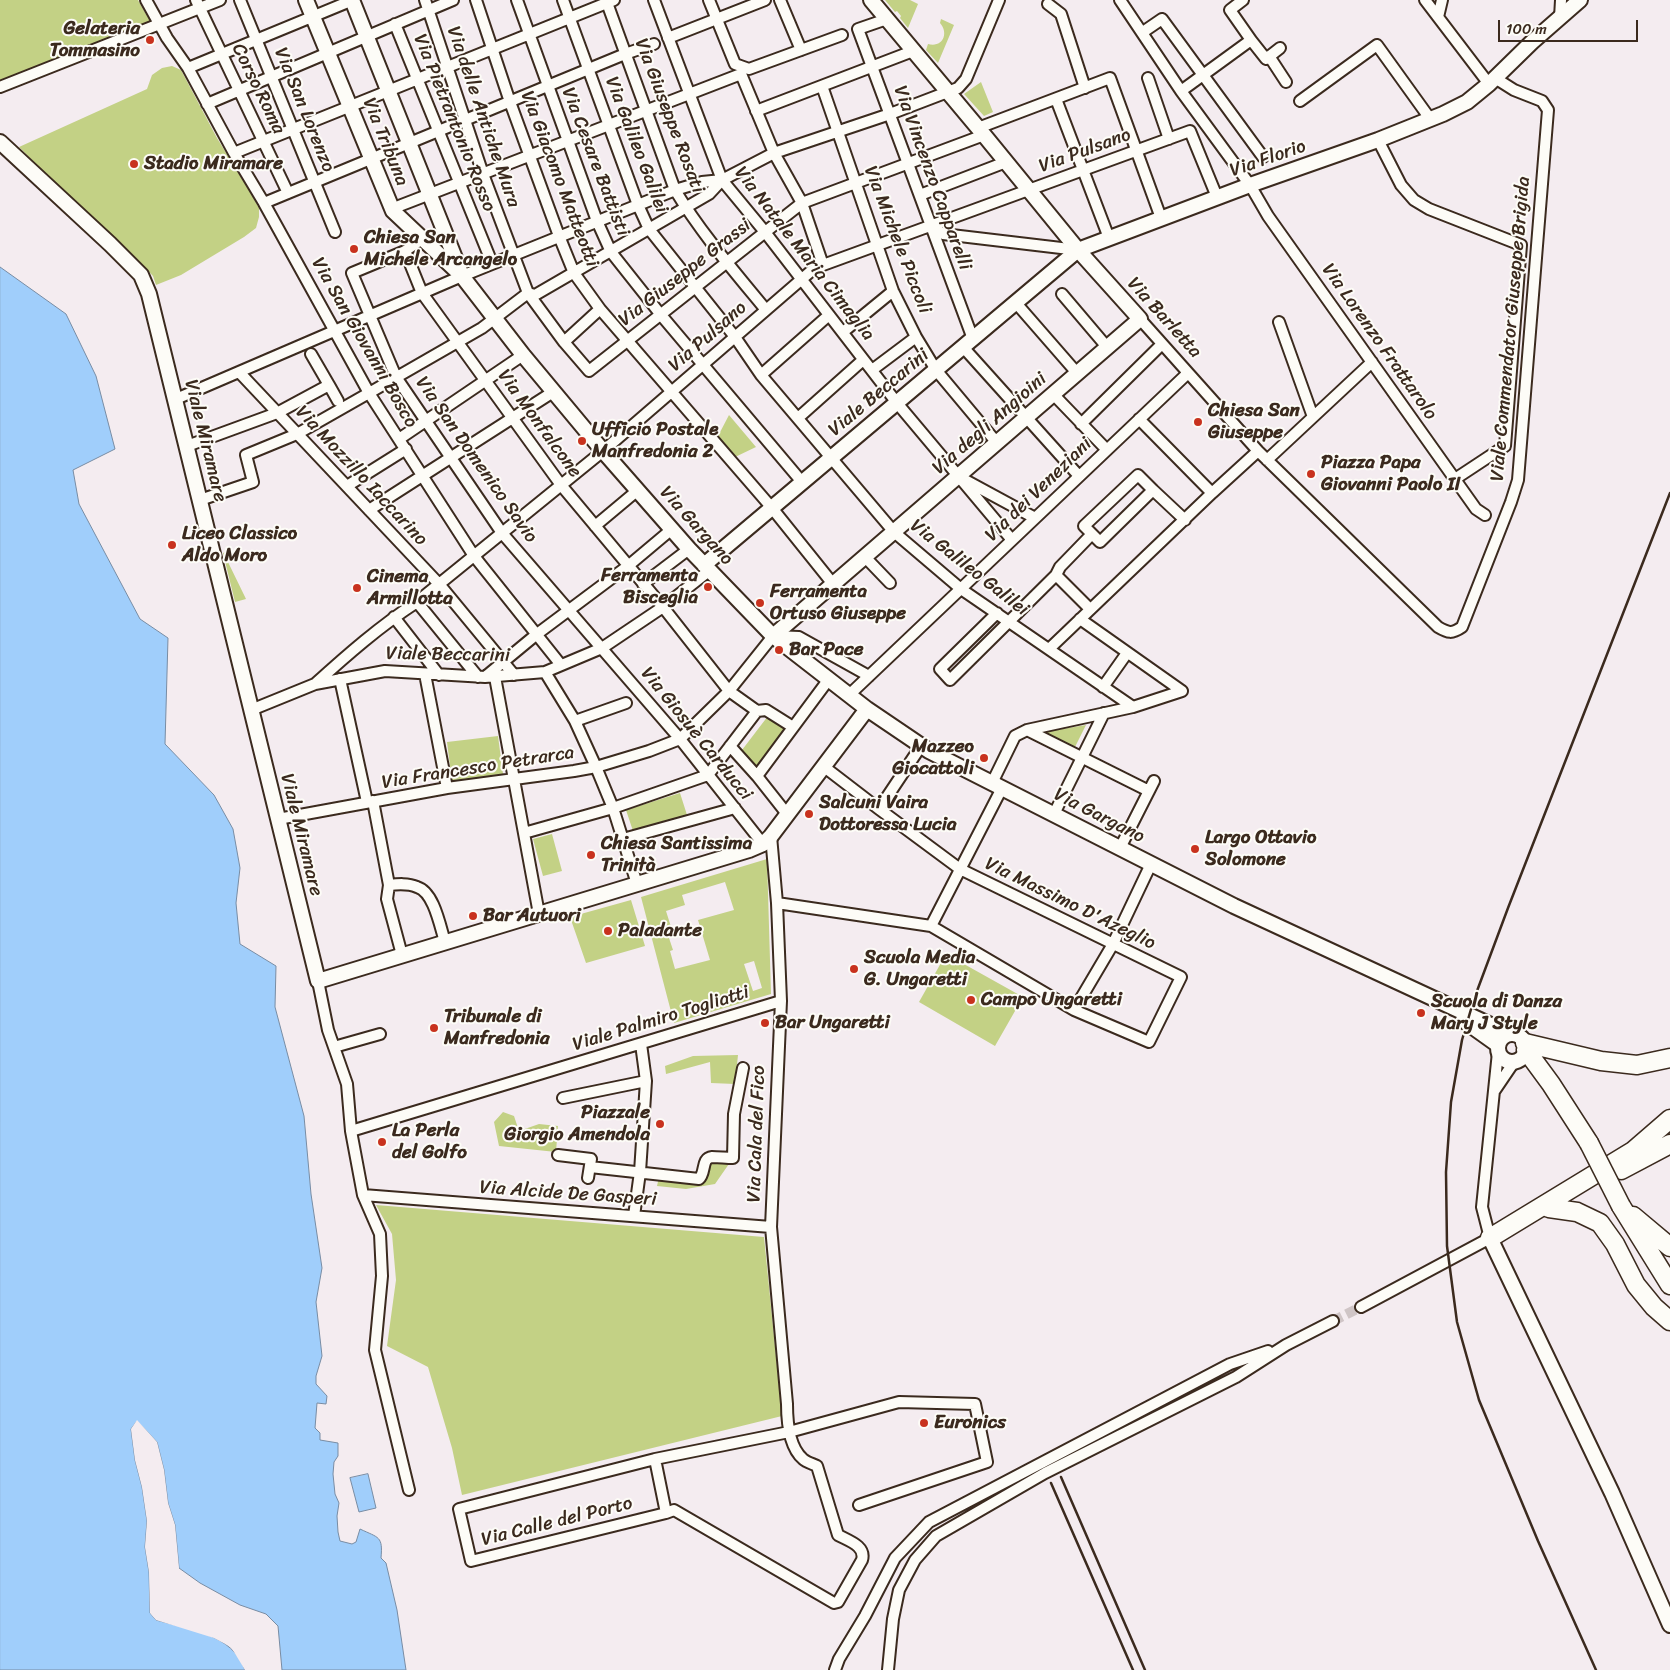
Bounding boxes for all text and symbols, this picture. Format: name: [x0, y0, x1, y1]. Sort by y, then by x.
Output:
scale bar: [1500, 10, 1640, 42]
text: 100 m: [1506, 16, 1547, 42]
place label: Gelateria Tommasino: [50, 18, 140, 62]
street label: Via delle Antiche Mura: [441, 24, 525, 210]
street label: Via Pietrantonio Rosso: [408, 31, 500, 215]
marker: Gelateria Tommasino: [144, 34, 156, 46]
street label: Via Giuseppe Rosati: [629, 35, 709, 197]
street label: Corso Roma: [226, 40, 290, 138]
street label: Via San Lorenzo: [269, 44, 339, 176]
street label: Via Galileo Galilei: [600, 74, 672, 216]
street label: Via Vincenzo Capparelli: [888, 83, 976, 273]
street label: Via Cesare Battisti: [556, 84, 634, 240]
street label: Via Giacomo Matteotti: [515, 88, 603, 270]
street label: Via Tribuna: [357, 95, 413, 189]
street label: Via Pulsano: [1036, 124, 1134, 178]
street label: Via Florio: [1227, 135, 1309, 183]
place label: Stadio Miramare: [144, 153, 283, 175]
marker: Stadio Miramare: [128, 158, 140, 170]
street label: Via Natale Maria Cimaglia: [729, 162, 879, 346]
street label: Via Michele Piccoli: [858, 163, 936, 317]
street label: Viale Commendator Giuseppe Brigida: [1486, 176, 1536, 482]
street label: Via Giuseppe Grassi: [614, 214, 756, 332]
place label: Chiesa San Michele Arcangelo: [364, 227, 517, 271]
marker: Chiesa San Michele Arcangelo: [348, 243, 360, 255]
street label: Via San Giovanni Bosco: [306, 254, 422, 432]
street label: Via Lorenzo Frattarolo: [1316, 259, 1442, 425]
street label: Via Barletta: [1122, 273, 1206, 363]
street label: Via Pulsano: [664, 297, 752, 377]
street label: Viale Beccarini: [824, 344, 934, 442]
street label: Via Monfalcone: [492, 365, 586, 483]
street label: Via degli Angioini: [928, 368, 1052, 480]
street label: Via San Domenico Savio: [410, 373, 542, 547]
street label: Viale Miramare: [179, 377, 231, 505]
place label: Chiesa San Giuseppe: [1208, 400, 1300, 444]
street label: Via Mozzillo Iaccarino: [290, 401, 432, 551]
marker: Chiesa San Giuseppe: [1192, 416, 1204, 428]
place label: Ufficio Postale Manfredonia 2: [592, 419, 718, 463]
street label: Via dei Veneziani: [981, 433, 1097, 547]
marker: Ufficio Postale Manfredonia 2: [576, 435, 588, 447]
place label: Piazza Papa Giovanni Paolo II: [1321, 452, 1461, 496]
marker: Piazza Papa Giovanni Paolo II: [1305, 468, 1317, 480]
street label: Via Gargano: [654, 482, 738, 570]
street label: Via Galileo Galilei: [905, 515, 1033, 621]
place label: Liceo Classico Aldo Moro: [182, 523, 297, 567]
marker: Liceo Classico Aldo Moro: [166, 539, 178, 551]
place label: Ferramenta Bisceglia: [601, 565, 698, 609]
place label: Cinema Armillotta: [367, 566, 453, 610]
marker: Ferramenta Bisceglia: [702, 581, 714, 593]
place label: Ferramenta Ortuso Giuseppe: [770, 581, 906, 625]
marker: Cinema Armillotta: [351, 582, 363, 594]
marker: Ferramenta Ortuso Giuseppe: [754, 597, 766, 609]
place label: Bar Pace: [789, 639, 864, 661]
street label: Viale Beccarini: [386, 643, 510, 667]
marker: Bar Pace: [773, 644, 785, 656]
street label: Via Giosuè Carducci: [635, 663, 757, 805]
place label: Mazzeo Giocattoli: [892, 736, 974, 780]
street label: Via Francesco Petrarca: [380, 742, 576, 794]
marker: Mazzeo Giocattoli: [978, 752, 990, 764]
street label: Viale Miramare: [275, 771, 327, 899]
street label: Via Gargano: [1050, 783, 1148, 849]
place label: Salcuni Vaira Dottoressa Lucia: [819, 792, 957, 836]
marker: Salcuni Vaira Dottoressa Lucia: [803, 808, 815, 820]
place label: Largo Ottavio Solomone: [1205, 827, 1316, 871]
place label: Chiesa Santissima Trinità: [601, 833, 752, 877]
marker: Largo Ottavio Solomone: [1189, 843, 1201, 855]
marker: Chiesa Santissima Trinità: [585, 849, 597, 861]
street label: Via Massimo D'Azeglio: [981, 853, 1159, 955]
place label: Bar Autuori: [483, 905, 581, 927]
marker: Bar Autuori: [467, 910, 479, 922]
place label: Paladante: [618, 920, 702, 942]
marker: Paladante: [602, 925, 614, 937]
place label: Scuola Media G. Ungaretti: [864, 947, 975, 991]
marker: Scuola Media G. Ungaretti: [848, 963, 860, 975]
street label: Viale Palmiro Togliatti: [570, 981, 752, 1057]
place label: Campo Ungaretti: [981, 989, 1122, 1011]
place label: Scuola di Danza Mary J Style: [1431, 991, 1562, 1035]
marker: Campo Ungaretti: [965, 994, 977, 1006]
place label: Tribunale di Manfredonia: [444, 1006, 550, 1050]
marker: Scuola di Danza Mary J Style: [1415, 1007, 1427, 1019]
place label: Bar Ungaretti: [775, 1012, 890, 1034]
marker: Bar Ungaretti: [759, 1017, 771, 1029]
marker: Tribunale di Manfredonia: [428, 1022, 440, 1034]
street label: Via Cala del Fico: [743, 1065, 771, 1203]
place label: Piazzale Giorgio Amendola: [504, 1102, 650, 1146]
marker: Piazzale Giorgio Amendola: [654, 1118, 666, 1130]
place label: La Perla del Golfo: [392, 1120, 467, 1164]
marker: La Perla del Golfo: [376, 1136, 388, 1148]
street label: Via Alcide De Gasperi: [479, 1176, 657, 1212]
place label: Euronics: [934, 1412, 1006, 1434]
marker: Euronics: [918, 1417, 930, 1429]
street label: Via Calle del Porto: [479, 1492, 635, 1552]

